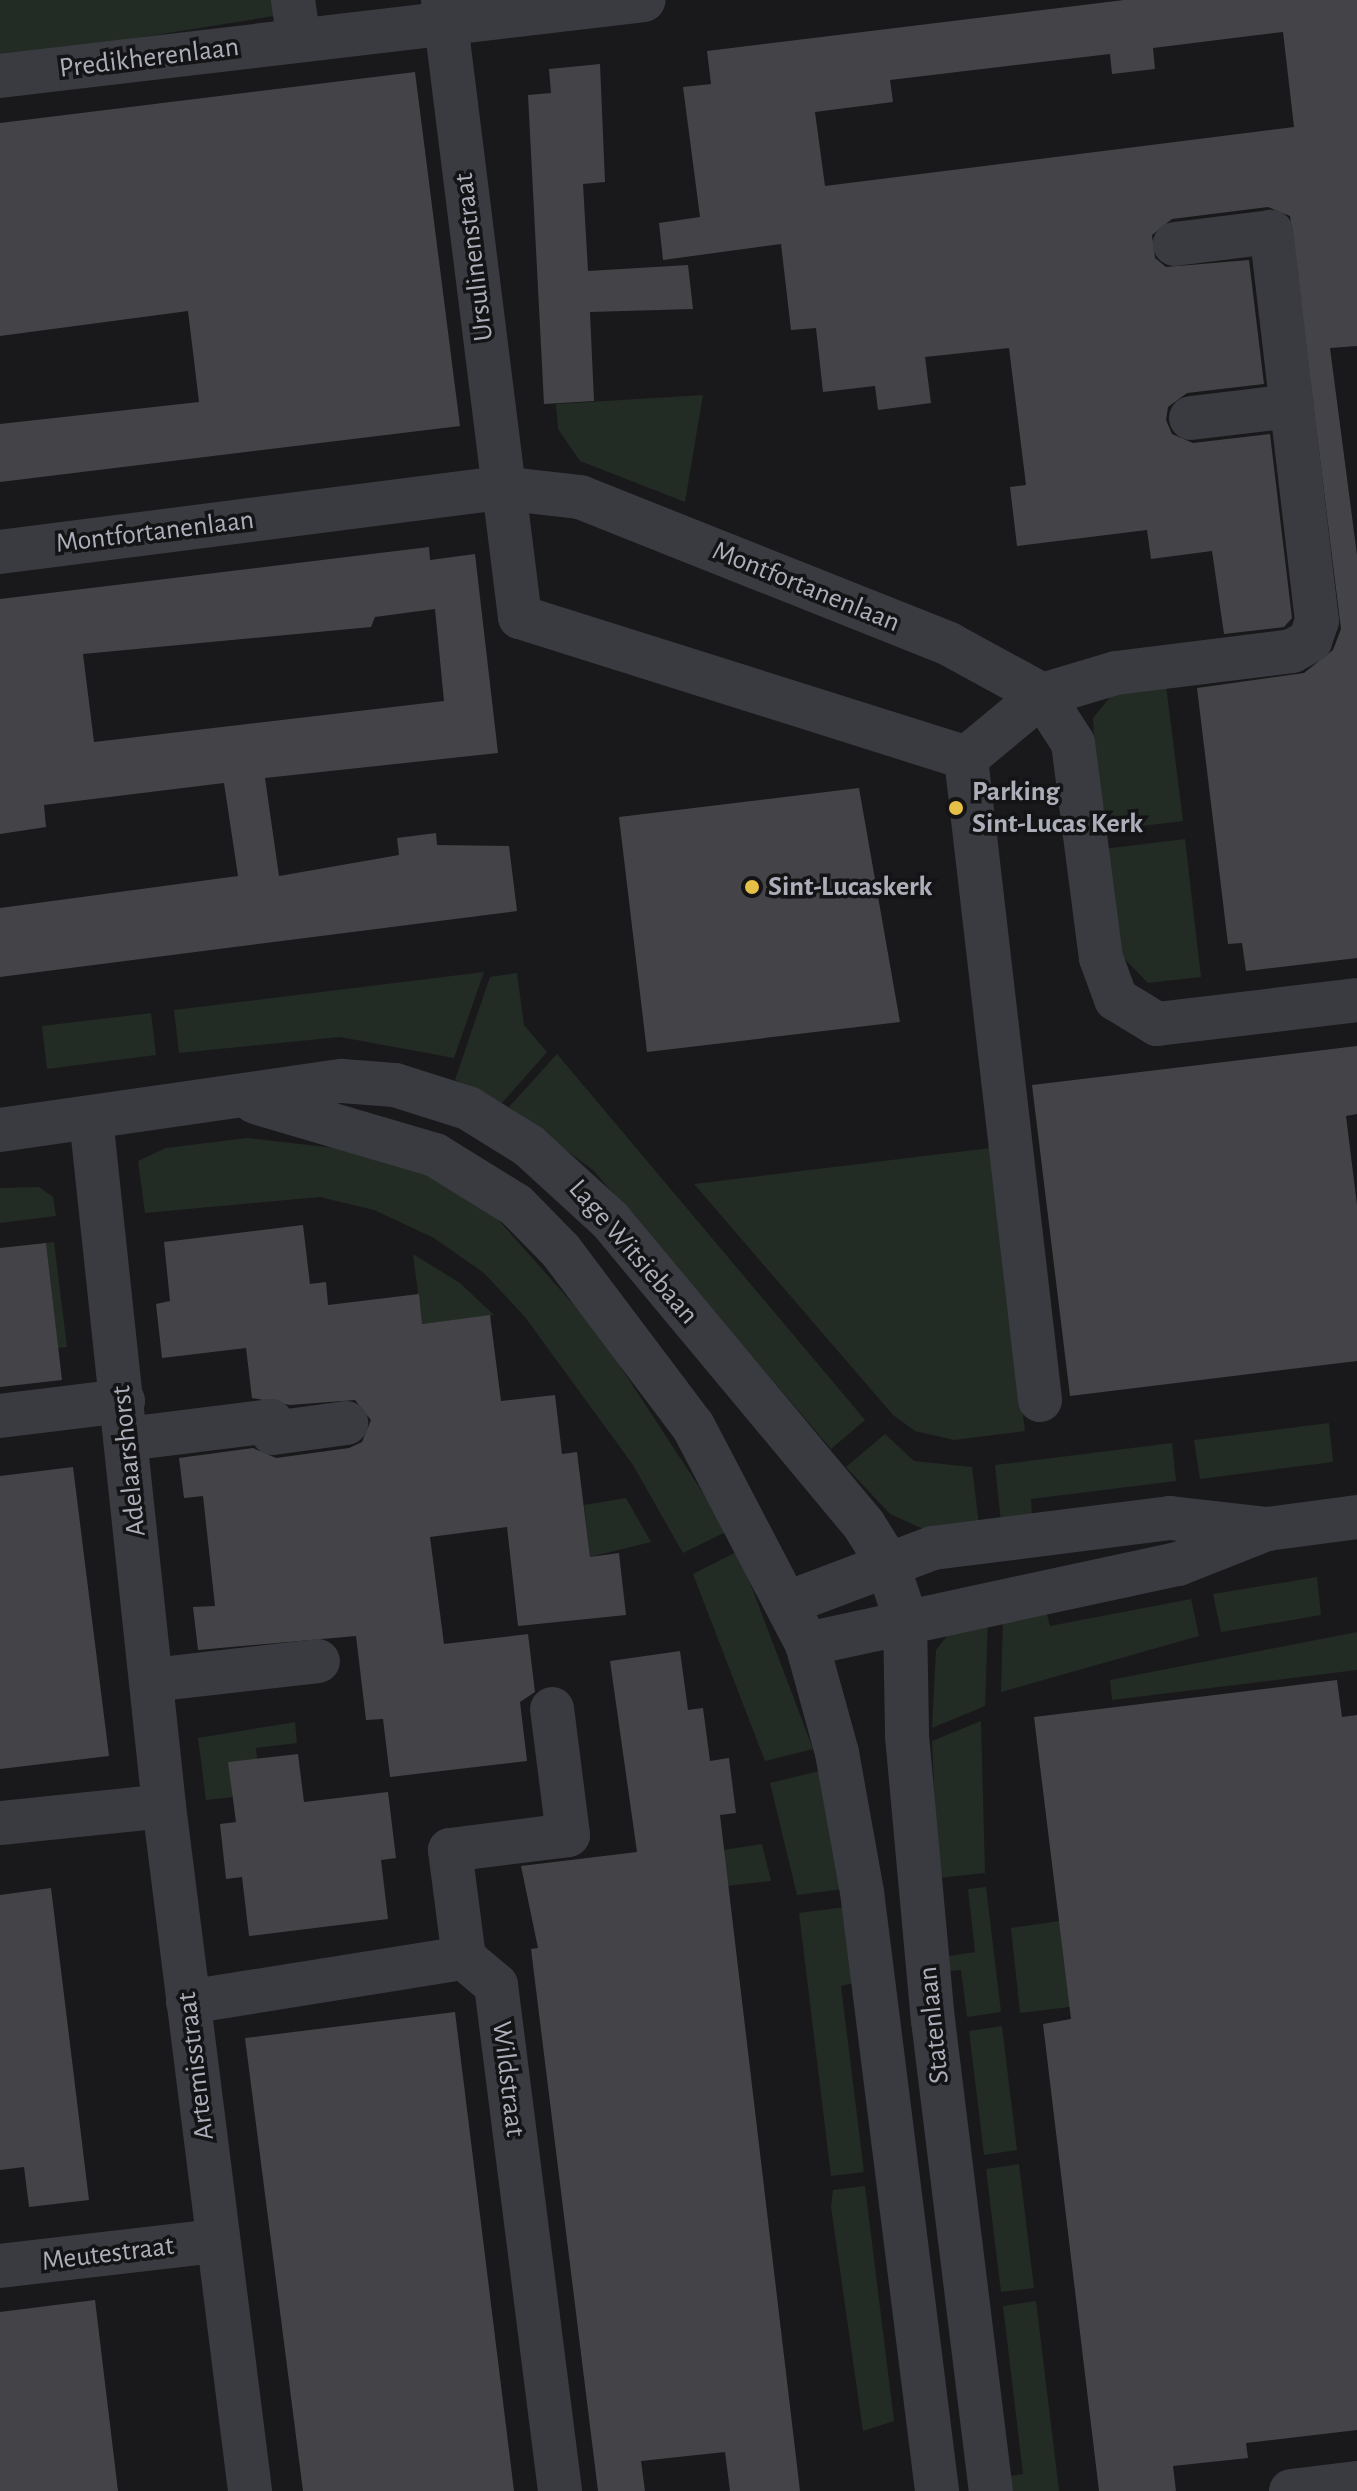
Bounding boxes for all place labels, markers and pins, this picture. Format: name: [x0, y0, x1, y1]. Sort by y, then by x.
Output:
place label: Parking Sint-Lucas Kerk: [972, 775, 1143, 841]
marker: Parking Sint-Lucas Kerk: [947, 799, 965, 817]
place label: Sint-Lucaskerk: [768, 870, 932, 904]
marker: Sint-Lucaskerk: [743, 878, 761, 896]

